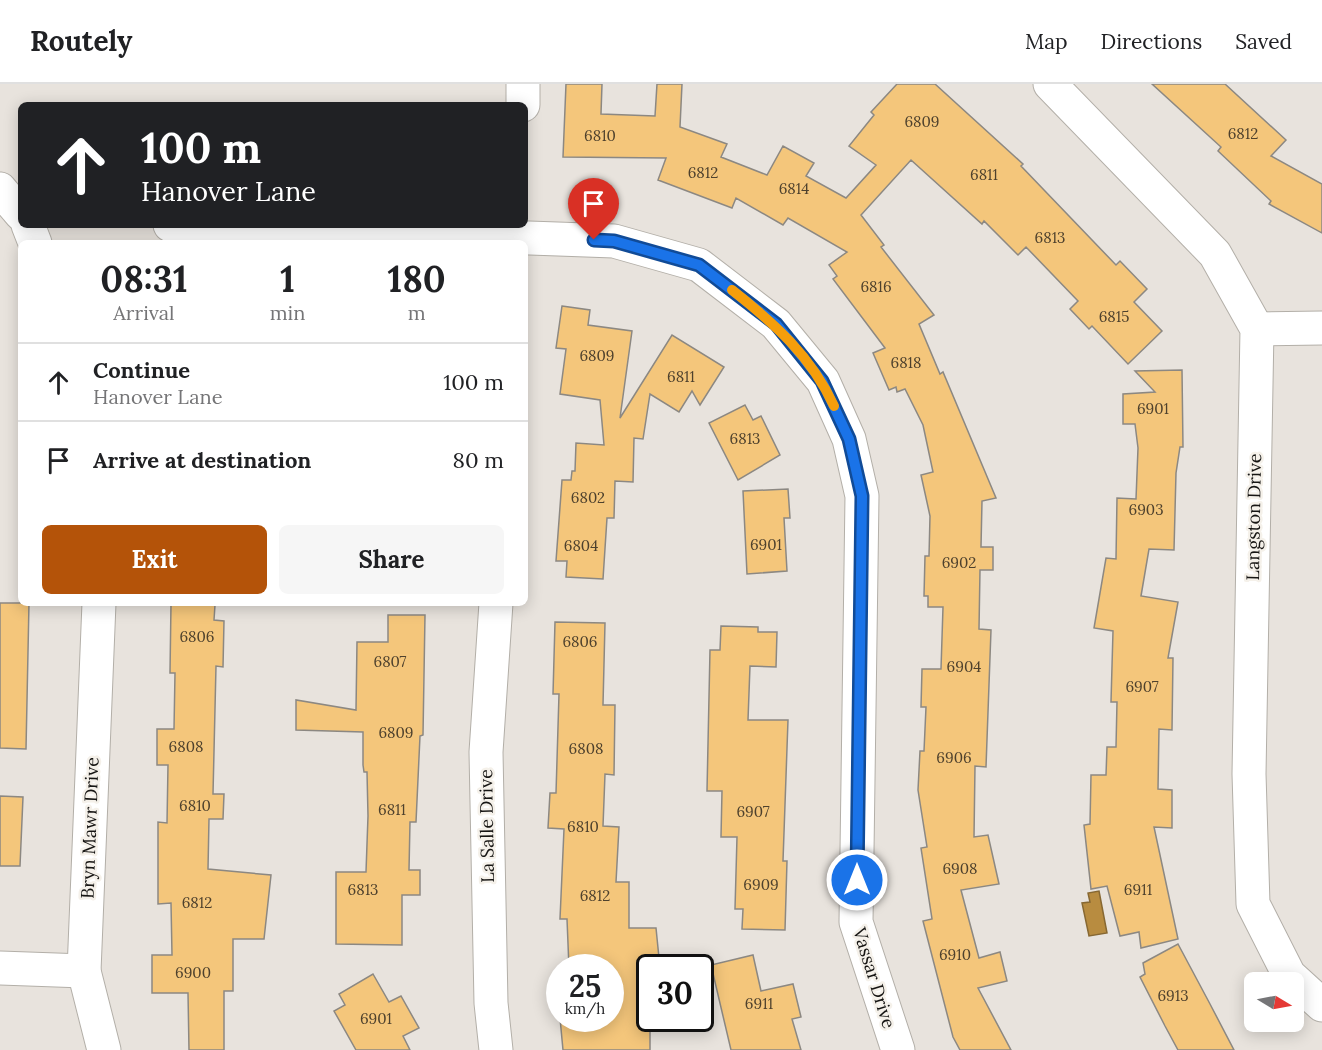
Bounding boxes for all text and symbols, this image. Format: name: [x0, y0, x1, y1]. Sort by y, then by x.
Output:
text: Routely: [30, 23, 132, 59]
text: Map: [1025, 28, 1068, 55]
text: Directions: [1101, 28, 1202, 55]
text: Saved: [1235, 28, 1292, 55]
house number: 6809: [904, 112, 940, 131]
text: 100 m: [141, 121, 261, 175]
house number: 6812: [1228, 124, 1258, 143]
icon: ahead: [42, 126, 120, 204]
house number: 6810: [584, 126, 616, 145]
house number: 6812: [688, 163, 718, 182]
house number: 6811: [970, 165, 998, 184]
text: Hanover Lane: [141, 174, 316, 208]
pin: [568, 178, 619, 240]
house number: 6814: [779, 179, 809, 198]
icon: arrive: [577, 187, 610, 220]
house number: 6813: [1035, 228, 1065, 247]
text: 08:31: [100, 256, 188, 302]
text: 1: [280, 256, 295, 302]
text: 180: [388, 256, 446, 302]
house number: 6816: [860, 277, 892, 296]
text: Arrival: [113, 300, 174, 325]
text: min: [270, 300, 305, 325]
text: m: [408, 300, 426, 325]
house number: 6815: [1099, 307, 1129, 326]
house number: 6809: [579, 346, 615, 365]
house number: 6818: [891, 353, 922, 372]
text: Continue: [93, 356, 190, 384]
icon: ahead: [42, 366, 75, 399]
house number: 6811: [667, 367, 695, 386]
text: 100 m: [443, 368, 504, 396]
text: Hanover Lane: [93, 384, 223, 409]
house number: 6901: [1137, 399, 1169, 418]
house number: 6813: [730, 429, 760, 448]
icon: arrive: [42, 444, 75, 477]
text: Arrive at destination: [93, 446, 311, 474]
text: 80 m: [453, 446, 504, 474]
street label: Langston Drive: [1241, 453, 1266, 581]
house number: 6802: [571, 488, 605, 507]
house number: 6903: [1128, 500, 1164, 519]
button: Exit: [42, 525, 267, 594]
button: Share: [279, 525, 504, 594]
house number: 6901: [750, 535, 782, 554]
house number: 6804: [564, 536, 598, 555]
house number: 6902: [942, 553, 976, 572]
house number: 6806: [179, 627, 215, 646]
house number: 6806: [562, 632, 598, 651]
house number: 6807: [373, 652, 407, 671]
house number: 6904: [947, 657, 981, 676]
house number: 6907: [1125, 677, 1159, 696]
house number: 6809: [378, 723, 414, 742]
house number: 6808: [169, 737, 203, 756]
house number: 6808: [569, 739, 603, 758]
house number: 6906: [936, 748, 972, 767]
street label: Bryn Mawr Drive: [76, 756, 103, 899]
street label: La Salle Drive: [474, 769, 499, 883]
house number: 6810: [179, 796, 211, 815]
house number: 6811: [378, 800, 406, 819]
house number: 6907: [736, 802, 770, 821]
house number: 6810: [567, 817, 599, 836]
position arrow: [825, 848, 889, 912]
house number: 6908: [942, 859, 978, 878]
house number: 6909: [743, 875, 779, 894]
house number: 6813: [348, 880, 378, 899]
house number: 6911: [1124, 880, 1152, 899]
house number: 6812: [580, 886, 610, 905]
house number: 6812: [182, 893, 212, 912]
street label: Vassar Drive: [848, 924, 901, 1031]
house number: 6910: [939, 945, 971, 964]
speed limit sign: 30: [636, 954, 714, 1032]
house number: 6900: [175, 963, 211, 982]
text: 25: [569, 967, 601, 1005]
north arrow: [1244, 972, 1304, 1032]
map controls: [1244, 972, 1304, 1032]
house number: 6913: [1157, 986, 1189, 1005]
house number: 6911: [745, 994, 773, 1013]
text: km/h: [565, 999, 605, 1018]
house number: 6901: [360, 1009, 392, 1028]

